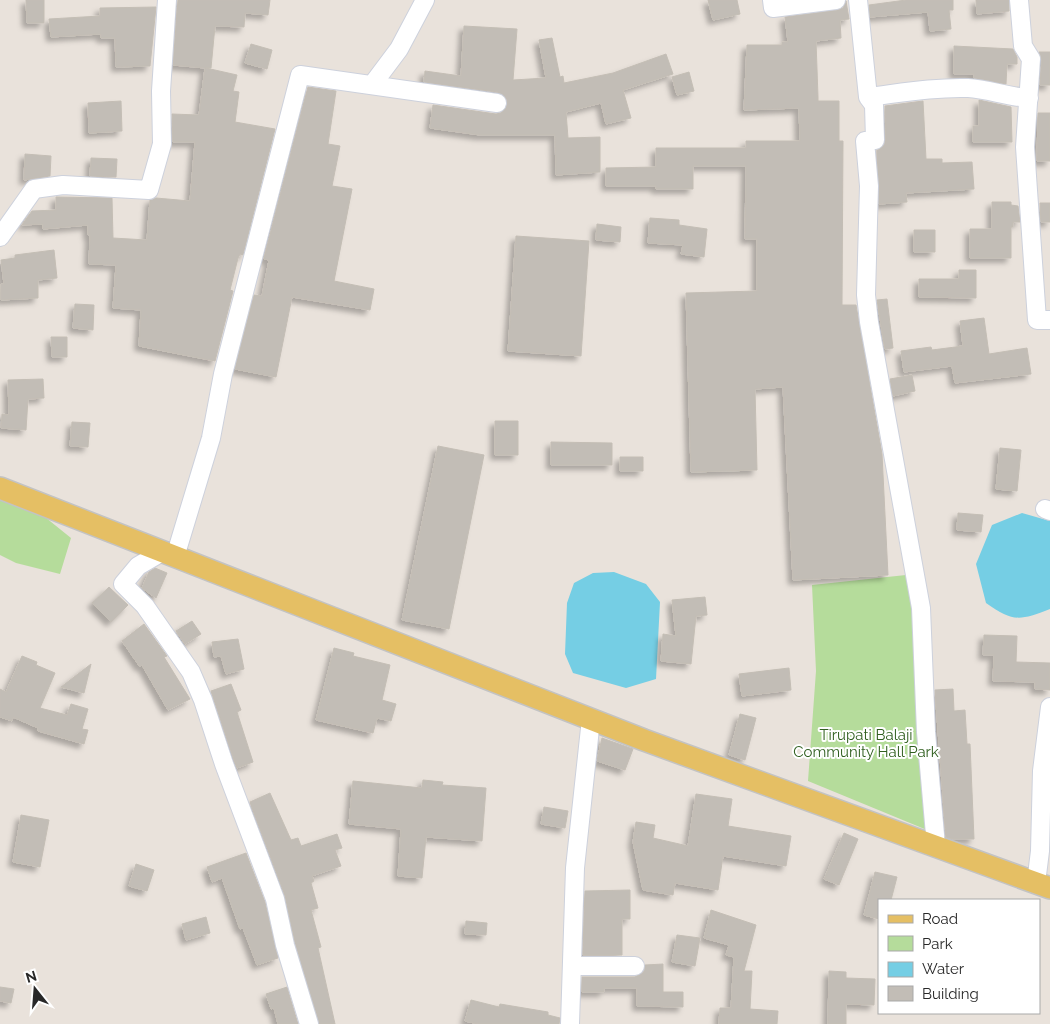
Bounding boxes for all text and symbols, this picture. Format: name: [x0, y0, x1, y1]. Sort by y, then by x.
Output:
park label: Tirupati Balaji Community Hall Park: [793, 726, 939, 761]
legend: [878, 899, 1040, 1014]
text: Road: [922, 910, 958, 928]
text: Park: [922, 935, 953, 953]
text: Water: [922, 960, 965, 978]
north arrow: [10, 964, 60, 1014]
text: N: [24, 967, 39, 986]
text: Building: [922, 985, 979, 1003]

